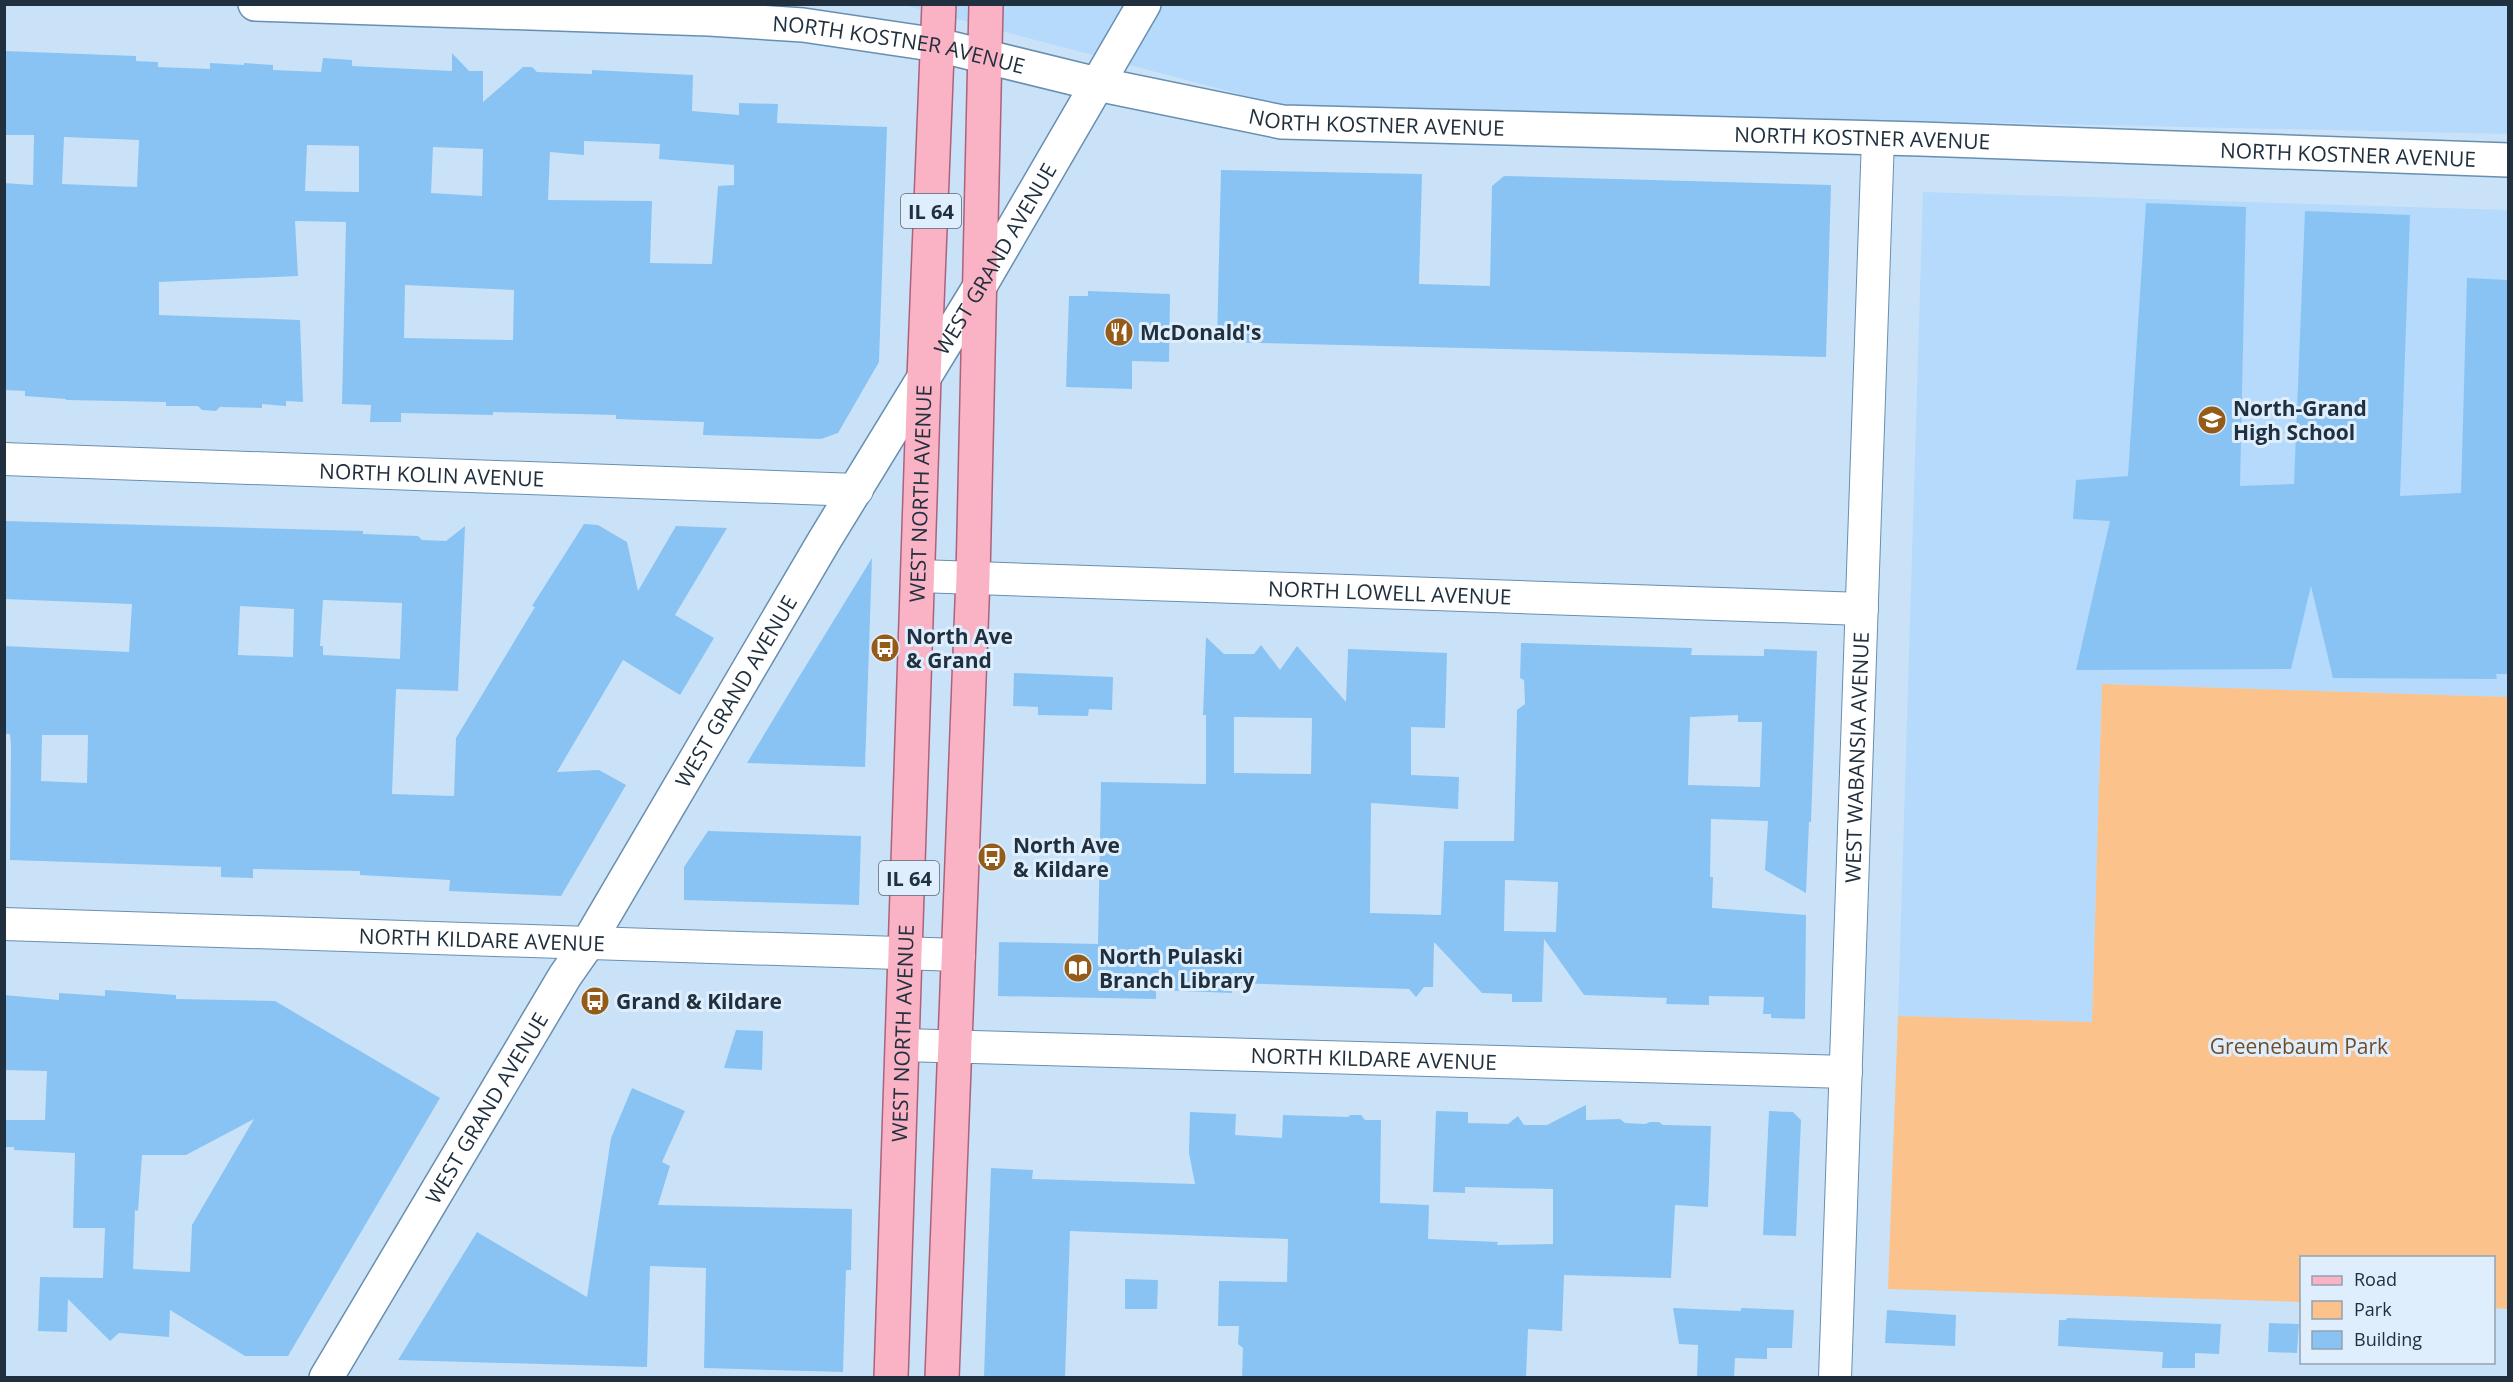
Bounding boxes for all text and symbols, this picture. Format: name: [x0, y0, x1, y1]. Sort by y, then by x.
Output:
street label: NORTH KOSTNER AVENUE: [772, 9, 1028, 80]
street label: NORTH KOSTNER AVENUE: [1246, 102, 1505, 142]
street label: NORTH KOSTNER AVENUE: [1734, 120, 1991, 155]
street label: NORTH KOSTNER AVENUE: [2220, 136, 2477, 173]
street label: WEST GRAND AVENUE: [927, 158, 1062, 360]
road number: IL 64: [901, 194, 961, 228]
restaurant icon: McDonald's: [1103, 316, 1135, 348]
place label: McDonald's: [1140, 318, 1261, 346]
street label: WEST NORTH AVENUE: [903, 384, 938, 603]
place label: North-Grand High School: [2233, 394, 2367, 446]
school or university icon: North-Grand High School: [2196, 404, 2228, 436]
street label: NORTH KOLIN AVENUE: [319, 456, 545, 493]
street label: NORTH LOWELL AVENUE: [1267, 574, 1512, 611]
street label: WEST GRAND AVENUE: [669, 590, 803, 792]
place label: North Ave & Grand: [906, 622, 1013, 674]
street label: WEST WABANSIA AVENUE: [1838, 631, 1875, 883]
bus stop icon: North Ave & Grand: [869, 632, 901, 664]
place label: North Ave & Kildare: [1013, 831, 1120, 883]
bus stop icon: North Ave & Kildare: [976, 841, 1008, 873]
road number: IL 64: [879, 861, 939, 895]
street label: NORTH KILDARE AVENUE: [358, 922, 605, 957]
street label: WEST NORTH AVENUE: [885, 924, 920, 1142]
place label: North Pulaski Branch Library: [1099, 942, 1255, 994]
library icon: North Pulaski Branch Library: [1062, 952, 1094, 984]
bus stop icon: Grand & Kildare: [579, 985, 611, 1017]
place label: Grand & Kildare: [616, 987, 782, 1015]
street label: WEST GRAND AVENUE: [419, 1007, 554, 1209]
park label: Greenebaum Park: [2210, 1032, 2388, 1060]
street label: NORTH KILDARE AVENUE: [1250, 1041, 1497, 1076]
legend: [2300, 1256, 2495, 1364]
text: Road: [2354, 1267, 2397, 1291]
text: Park: [2354, 1297, 2392, 1321]
text: Building: [2354, 1327, 2422, 1351]

